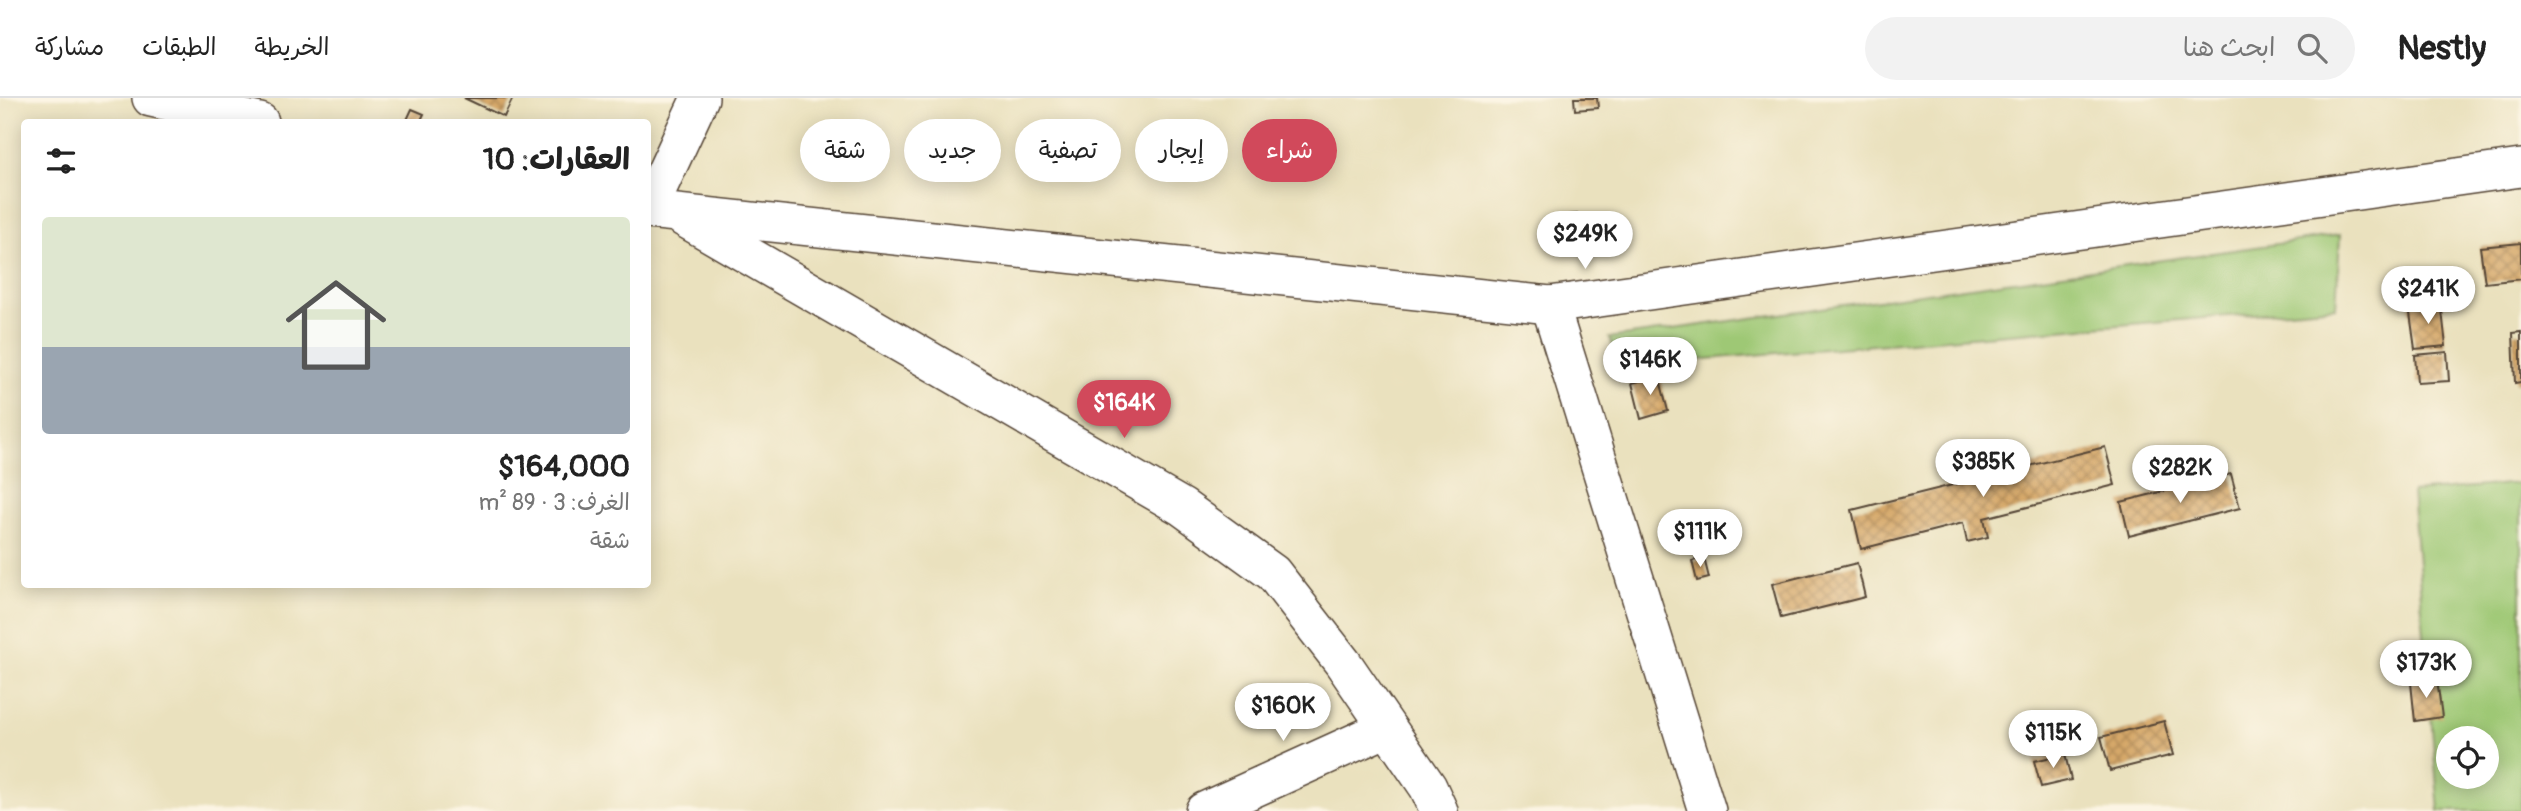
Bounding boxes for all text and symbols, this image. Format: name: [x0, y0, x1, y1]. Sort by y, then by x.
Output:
search box: [1865, 17, 2355, 80]
text: Nestly: [2397, 28, 2486, 69]
icon: search: [2293, 29, 2331, 67]
text: ابحث هنا: [2183, 32, 2275, 64]
text: مشاركة: [35, 33, 104, 62]
text: الطبقات: [142, 33, 217, 62]
text: الخريطة: [255, 33, 329, 62]
chip: شقة: [800, 119, 890, 182]
chip: جديد: [904, 119, 1001, 182]
chip: تصفية: [1015, 119, 1121, 182]
chip: إيجار: [1135, 119, 1228, 182]
chip: شراء: [1242, 119, 1337, 182]
text: العقارات: 10: [483, 141, 630, 178]
icon: filters: [42, 142, 80, 180]
pin: $249K: [1536, 212, 1634, 271]
text: $249K: [1553, 219, 1617, 248]
icon: home: [273, 262, 399, 388]
pin: $241K: [2379, 266, 2477, 326]
text: $241K: [2397, 274, 2459, 303]
pin: $146K: [1601, 338, 1699, 397]
text: $146K: [1619, 345, 1681, 374]
pin: $164K: [1075, 380, 1173, 440]
text: $164K: [1093, 388, 1155, 417]
pin: $385K: [1934, 440, 2032, 499]
pin: $282K: [2131, 446, 2229, 505]
text: $385K: [1951, 447, 2015, 476]
text: $164,000: [498, 448, 630, 485]
text: $282K: [2148, 453, 2212, 482]
text: الغرف: 3 · 89 m²: [479, 488, 630, 517]
pin: $111K: [1651, 510, 1749, 569]
text: $111K: [1673, 517, 1727, 546]
text: شقة: [590, 526, 630, 555]
pin: $173K: [2377, 640, 2475, 700]
text: $173K: [2396, 648, 2456, 677]
pin: $160K: [1234, 684, 1332, 743]
text: $160K: [1251, 691, 1315, 720]
pin: $115K: [2004, 710, 2102, 770]
text: $115K: [2025, 718, 2081, 747]
map controls: [2436, 726, 2499, 789]
button: locate: [2436, 726, 2499, 789]

